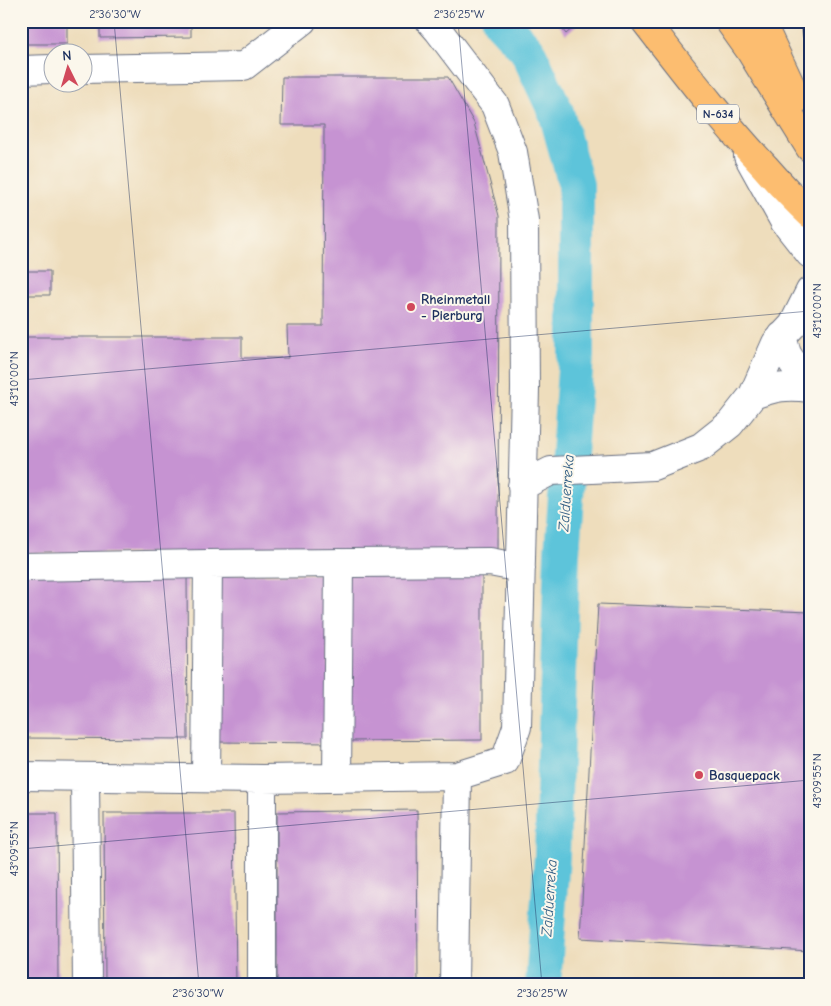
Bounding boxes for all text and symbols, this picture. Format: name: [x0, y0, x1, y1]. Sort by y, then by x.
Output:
text: 2°36'30"W: [89, 7, 141, 21]
text: 2°36'25"W: [434, 7, 485, 21]
north arrow: [42, 42, 92, 92]
text: N: [62, 47, 72, 64]
road number: N-634: [697, 105, 739, 124]
text: 43°10'00"N: [810, 283, 824, 339]
place label: Rheinmetall - Pierburg: [421, 291, 490, 324]
marker: Rheinmetall - Pierburg: [405, 301, 417, 313]
text: 43°10'00"N: [7, 351, 21, 407]
water label: Zalduerreka: [554, 454, 578, 533]
text: 43°09'55"N: [810, 753, 824, 809]
place label: Basquepack: [709, 767, 780, 784]
marker: Basquepack: [693, 769, 705, 781]
text: 43°09'55"N: [7, 821, 21, 877]
water label: Zalduerreka: [537, 859, 561, 938]
text: 2°36'30"W: [172, 986, 224, 1000]
text: 2°36'25"W: [517, 986, 568, 1000]

